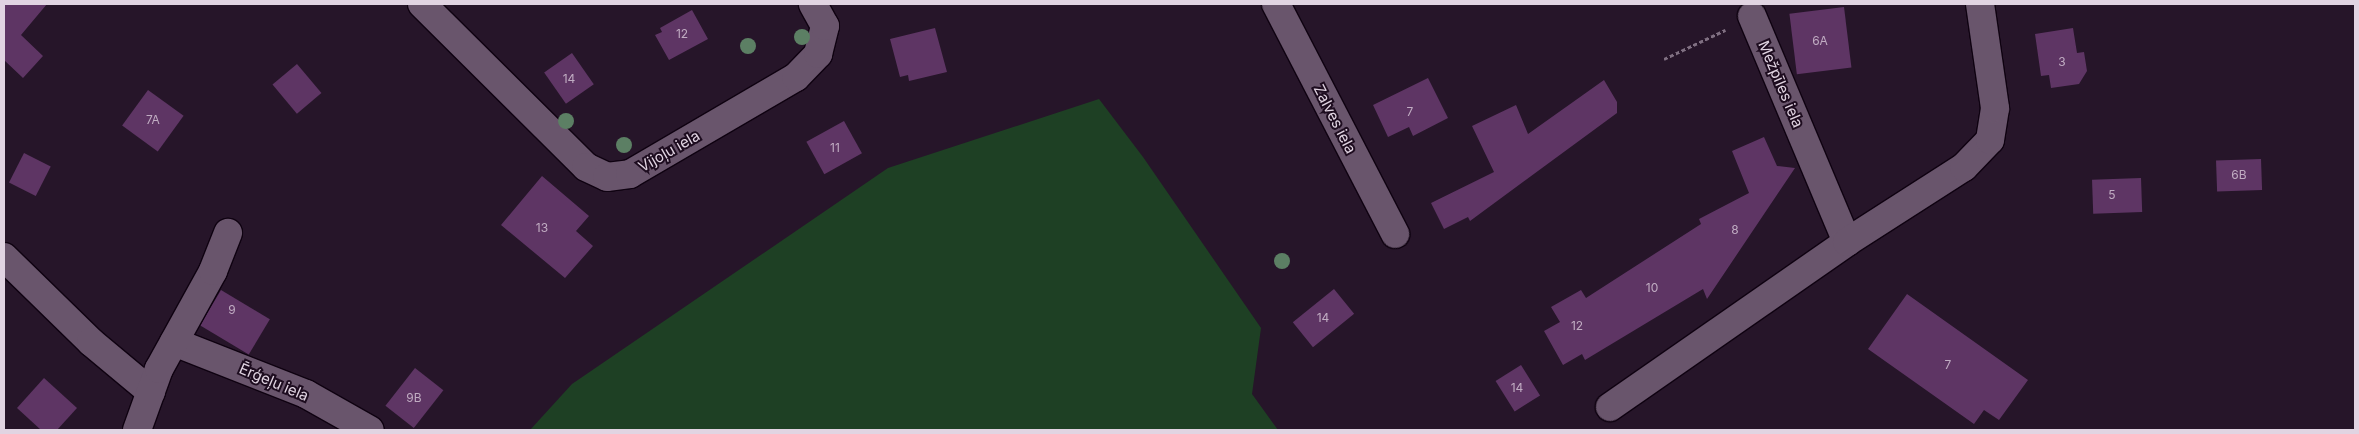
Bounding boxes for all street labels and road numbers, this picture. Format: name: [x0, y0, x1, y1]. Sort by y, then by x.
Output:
street label: Mežpīles iela: [1755, 38, 1807, 130]
street label: Zalves iela: [1310, 81, 1360, 157]
street label: Vijoļu iela: [635, 126, 703, 176]
street label: Ērģeļu iela: [237, 359, 311, 405]

